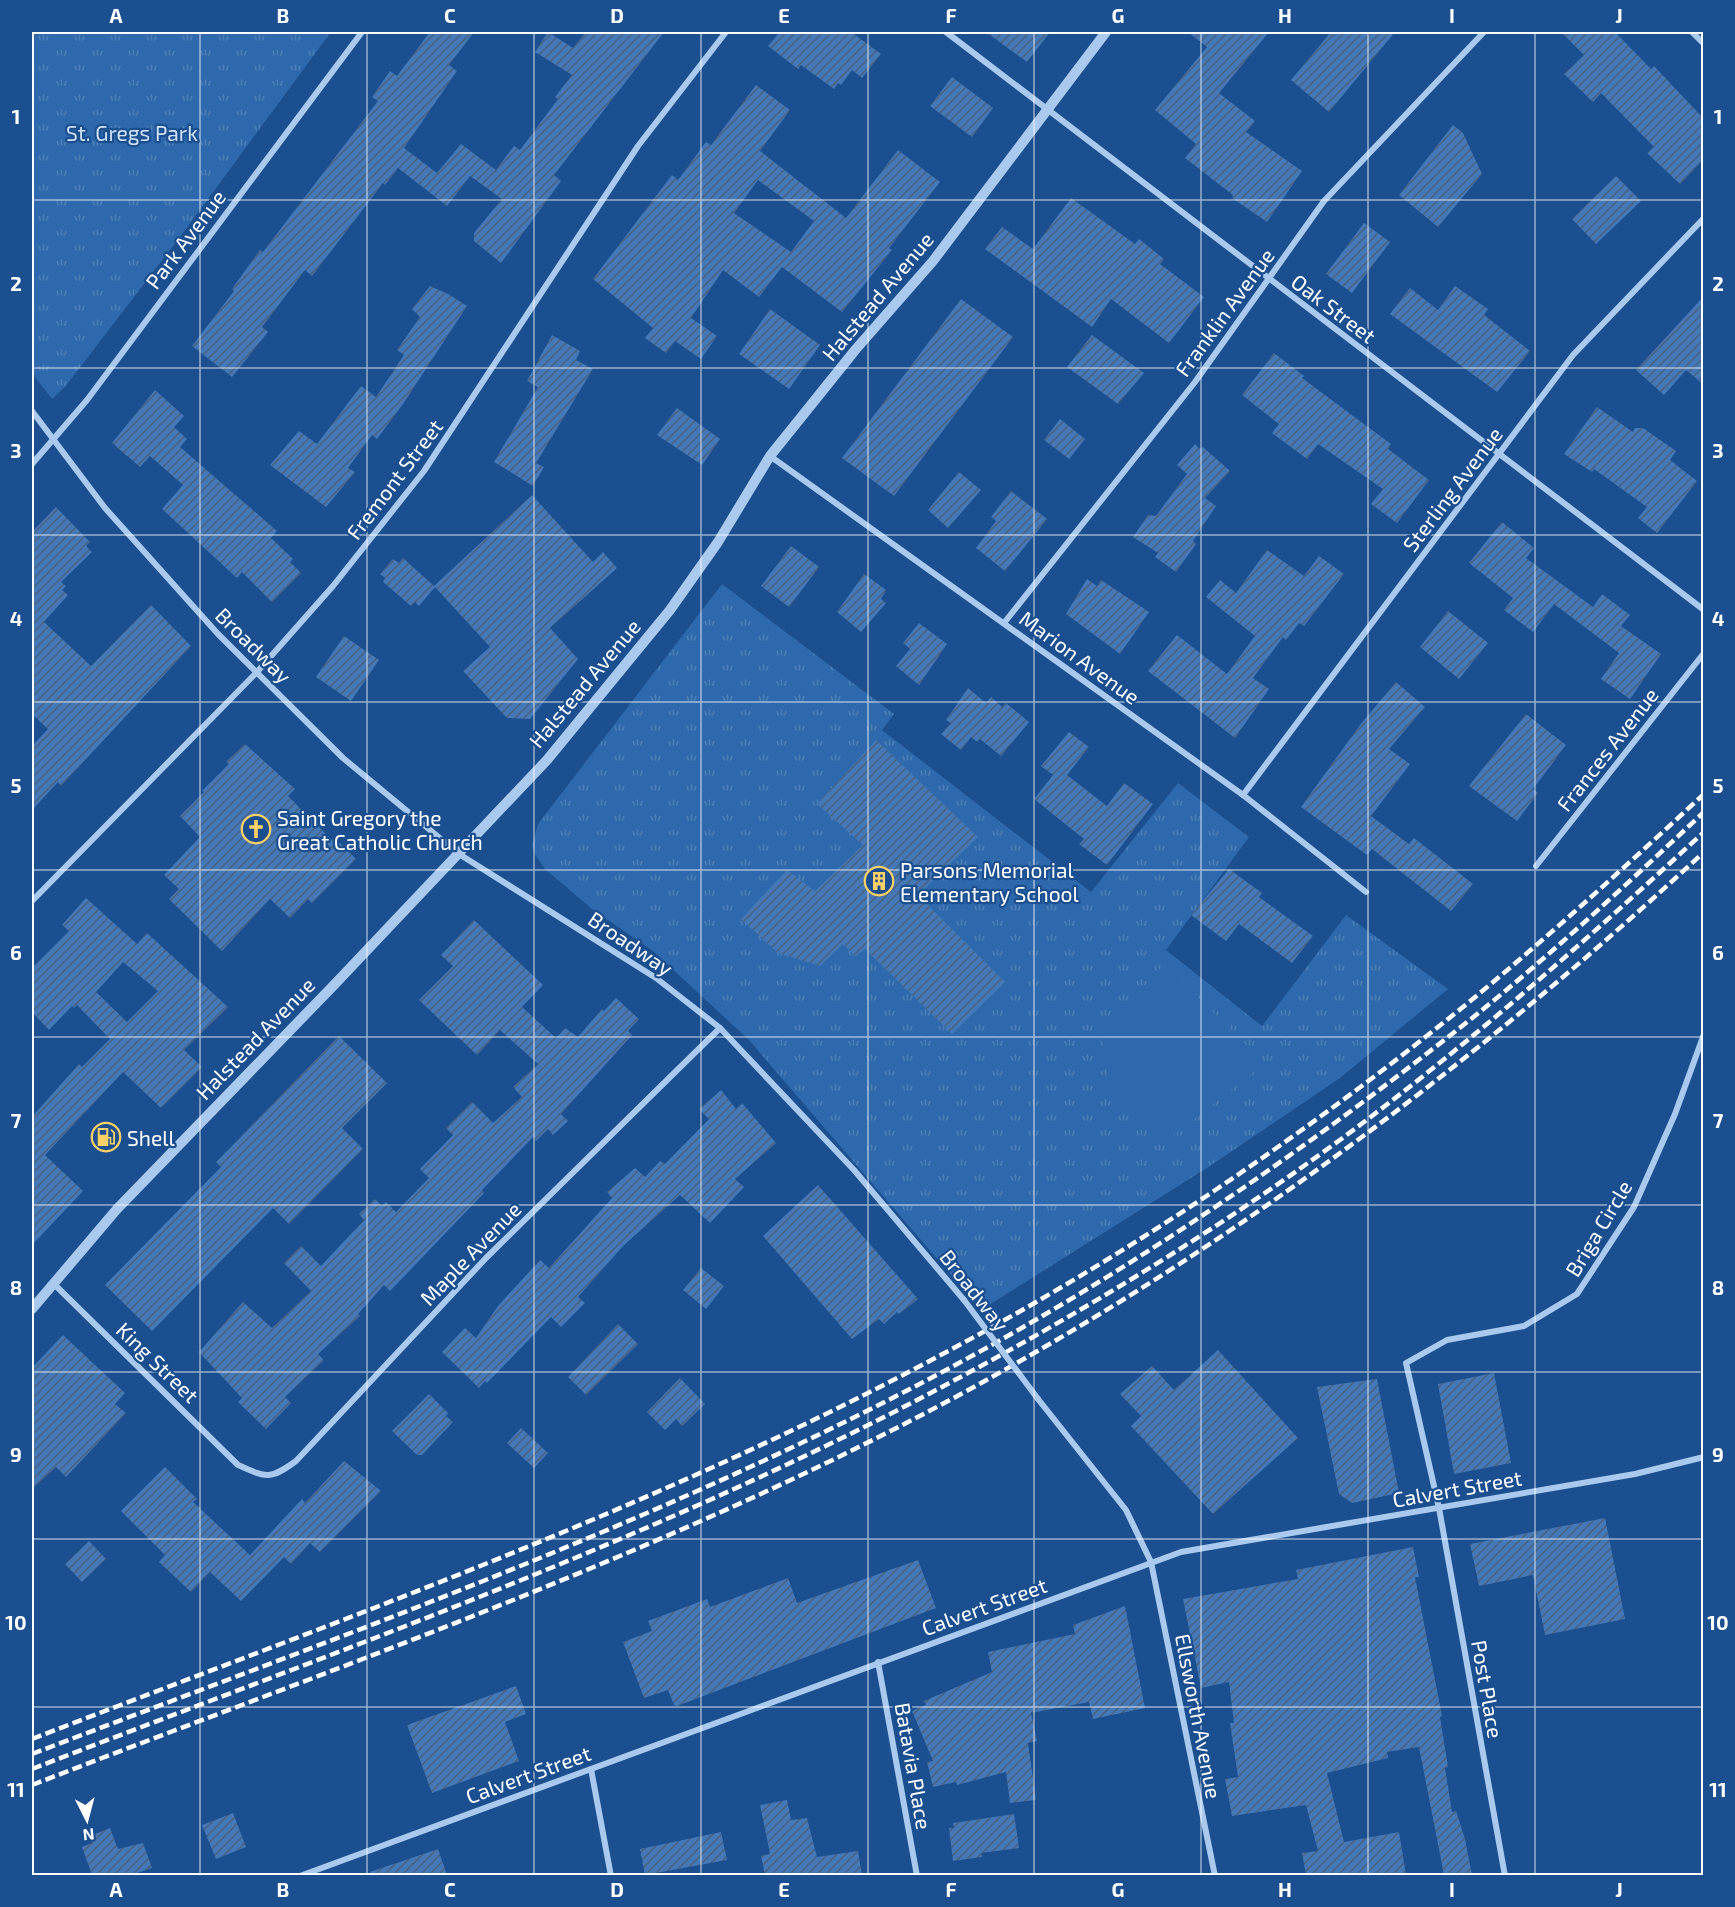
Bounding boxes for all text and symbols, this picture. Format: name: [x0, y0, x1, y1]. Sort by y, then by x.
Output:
text: A: [109, 3, 123, 27]
text: B: [277, 3, 289, 27]
text: C: [444, 3, 456, 27]
text: D: [610, 3, 624, 27]
text: E: [778, 3, 790, 27]
text: F: [945, 3, 957, 27]
text: G: [1112, 3, 1124, 27]
text: H: [1278, 3, 1292, 27]
text: I: [1449, 3, 1455, 27]
text: J: [1615, 3, 1623, 27]
text: 1: [12, 104, 20, 128]
text: 1: [1714, 104, 1722, 128]
park label: St. Gregs Park: [66, 120, 198, 145]
street label: Park Avenue: [140, 185, 230, 293]
street label: Halstead Avenue: [816, 227, 938, 365]
street label: Franklin Avenue: [1169, 243, 1279, 381]
street label: Oak Street: [1287, 268, 1381, 348]
text: 2: [10, 271, 22, 295]
text: 2: [1712, 271, 1724, 295]
street label: Fremont Street: [341, 414, 447, 544]
street label: Sterling Avenue: [1397, 422, 1507, 556]
text: 3: [10, 438, 22, 462]
text: 3: [1712, 438, 1724, 462]
street label: Broadway: [211, 602, 297, 688]
street label: Marion Avenue: [1015, 605, 1145, 709]
text: 4: [10, 606, 23, 630]
text: 4: [1712, 606, 1725, 630]
street label: Halstead Avenue: [523, 614, 645, 752]
street label: Frances Avenue: [1551, 682, 1663, 816]
text: 5: [10, 773, 22, 797]
text: 5: [1712, 773, 1724, 797]
place label: Saint Gregory the Great Catholic Church: [277, 805, 483, 854]
church icon: Saint Gregory the Great Catholic Church: [240, 813, 272, 845]
place label: Parsons Memorial Elementary School: [900, 857, 1080, 906]
building icon: Parsons Memorial Elementary School: [863, 865, 895, 897]
street label: Broadway: [584, 906, 678, 980]
text: 6: [10, 940, 22, 964]
text: 6: [1712, 940, 1724, 964]
street label: Halstead Avenue: [190, 972, 320, 1104]
text: 7: [11, 1108, 22, 1132]
text: 7: [1713, 1108, 1724, 1132]
fuel station icon: Shell: [90, 1121, 122, 1153]
place label: Shell: [127, 1125, 175, 1150]
street label: Briga Circle: [1560, 1175, 1636, 1281]
street label: Maple Avenue: [414, 1196, 526, 1310]
street label: Broadway: [935, 1244, 1015, 1336]
text: 8: [10, 1275, 22, 1299]
text: 8: [1712, 1275, 1724, 1299]
street label: King Street: [112, 1317, 204, 1407]
text: 9: [10, 1442, 22, 1466]
text: 9: [1712, 1442, 1724, 1466]
street label: Calvert Street: [1390, 1464, 1524, 1512]
street label: Calvert Street: [918, 1572, 1050, 1640]
text: 10: [5, 1610, 27, 1634]
text: 10: [1707, 1610, 1729, 1634]
street label: Ellsworth Avenue: [1171, 1632, 1227, 1800]
street label: Post Place: [1467, 1638, 1509, 1740]
street label: Batavia Place: [891, 1701, 937, 1831]
street label: Calvert Street: [462, 1740, 594, 1808]
text: 11: [7, 1777, 25, 1801]
text: 11: [1709, 1777, 1727, 1801]
north arrow: [57, 1790, 117, 1850]
text: N: [82, 1825, 95, 1845]
text: A: [109, 1877, 123, 1901]
text: B: [277, 1877, 289, 1901]
text: C: [444, 1877, 456, 1901]
text: D: [610, 1877, 624, 1901]
text: E: [778, 1877, 790, 1901]
text: F: [945, 1877, 957, 1901]
text: G: [1112, 1877, 1124, 1901]
text: H: [1278, 1877, 1292, 1901]
text: I: [1449, 1877, 1455, 1901]
text: J: [1615, 1877, 1623, 1901]

